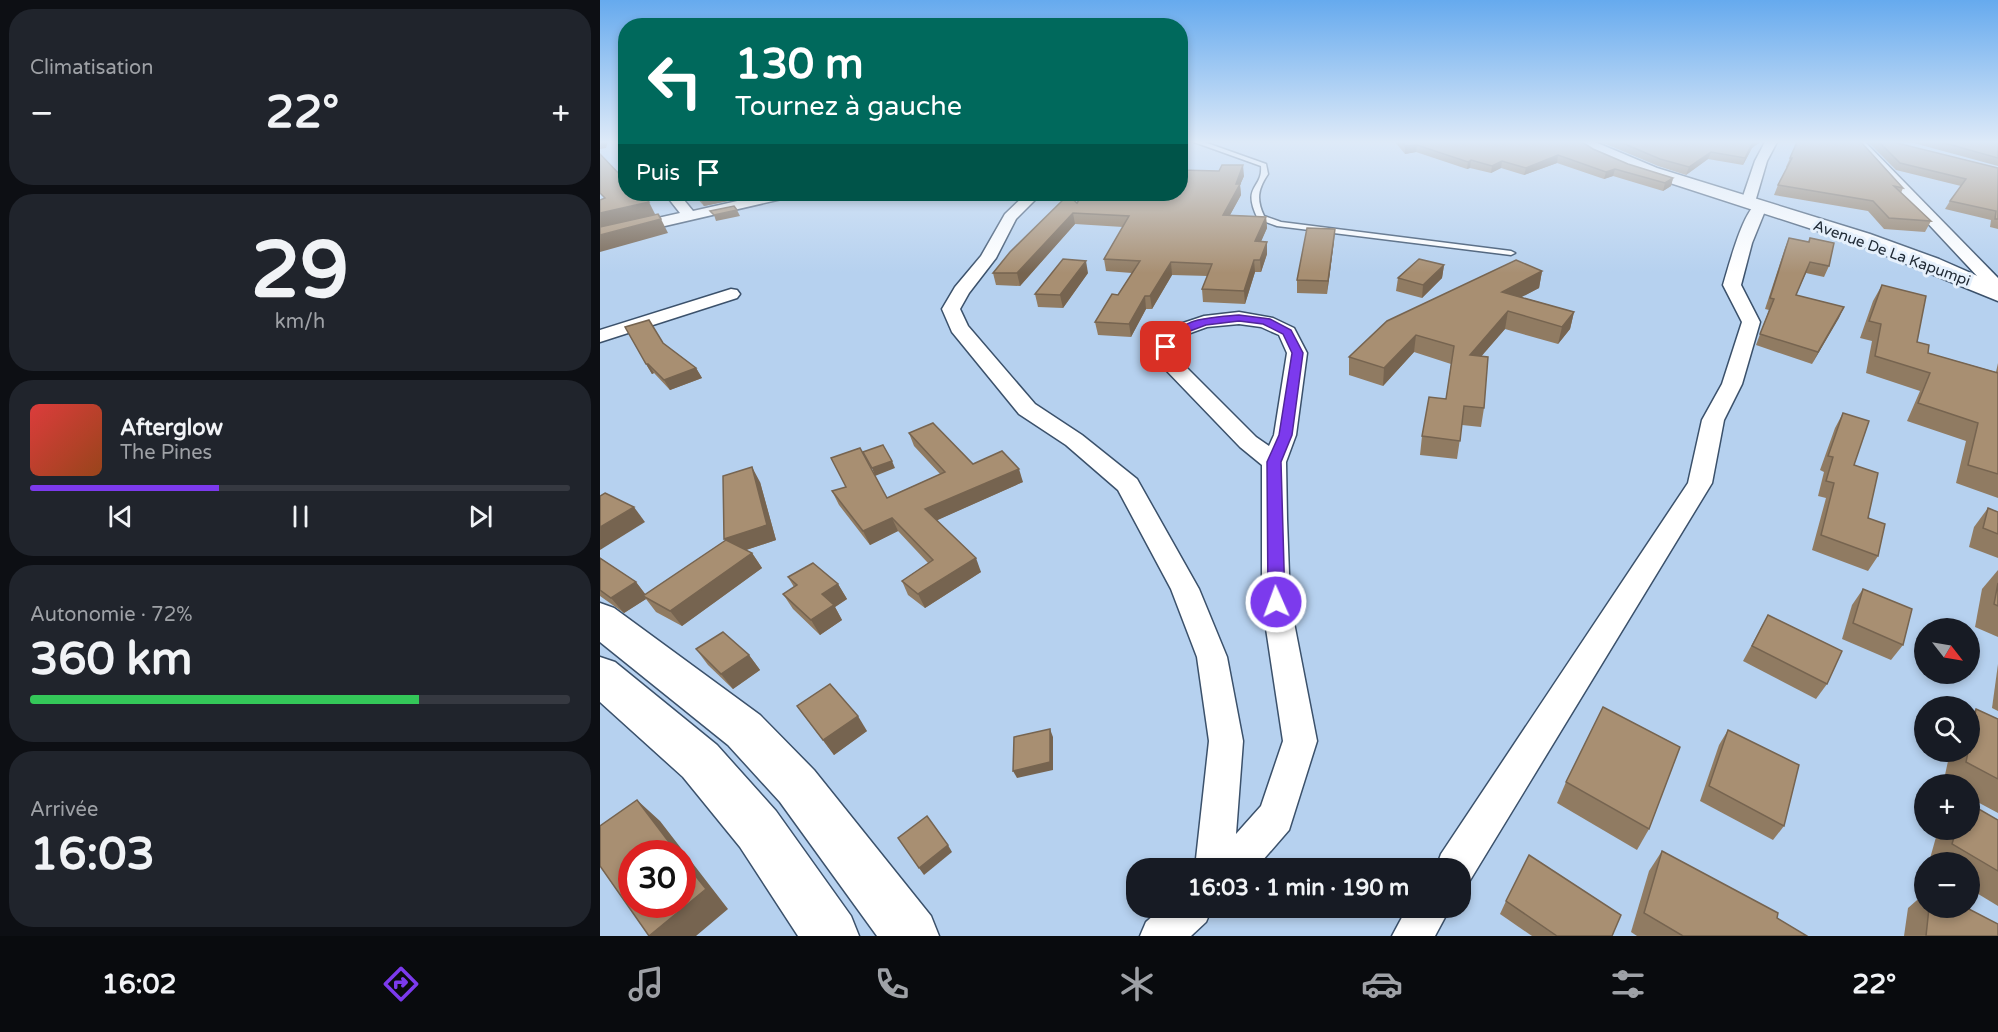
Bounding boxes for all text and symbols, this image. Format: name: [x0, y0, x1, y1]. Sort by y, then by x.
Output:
text: 130 m: [735, 39, 864, 90]
icon: left: [636, 42, 714, 120]
text: Climatisation: [30, 56, 153, 80]
text: 22°: [266, 86, 339, 140]
text: Tournez à gauche: [735, 90, 962, 123]
text: −: [30, 94, 54, 133]
text: +: [551, 94, 570, 133]
icon: arrive: [692, 156, 725, 189]
text: Puis: [636, 160, 680, 186]
street label: Avenue De La Kapumpi: [1811, 216, 1973, 290]
text: 29: [251, 224, 349, 318]
text: km/h: [275, 310, 325, 334]
pin: [1140, 321, 1191, 372]
icon: arrive: [1149, 330, 1182, 363]
text: Afterglow: [120, 415, 223, 441]
text: The Pines: [120, 441, 212, 465]
icon: previous: [104, 500, 137, 533]
icon: pause: [284, 500, 317, 533]
icon: next: [464, 500, 497, 533]
position arrow: [1244, 570, 1308, 634]
text: Autonomie · 72%: [30, 603, 192, 627]
north arrow: [1914, 618, 1980, 684]
map controls: [1914, 618, 1980, 918]
text: 360 km: [30, 633, 192, 687]
button: search: [1914, 696, 1980, 762]
button: +: [1914, 774, 1980, 840]
text: Arrivée: [30, 798, 98, 822]
text: 16:03: [30, 828, 155, 882]
speed limit sign: 30: [618, 840, 696, 918]
button: −: [1914, 852, 1980, 918]
text: 16:03 · 1 min · 190 m: [1188, 875, 1409, 901]
icon: directions: [380, 963, 422, 1005]
icon: music: [625, 963, 667, 1005]
icon: phone: [871, 963, 913, 1005]
icon: climate: [1116, 963, 1158, 1005]
icon: car: [1361, 963, 1403, 1005]
icon: filters: [1607, 963, 1649, 1005]
text: 16:02: [102, 968, 177, 1001]
text: 22°: [1852, 968, 1896, 1001]

